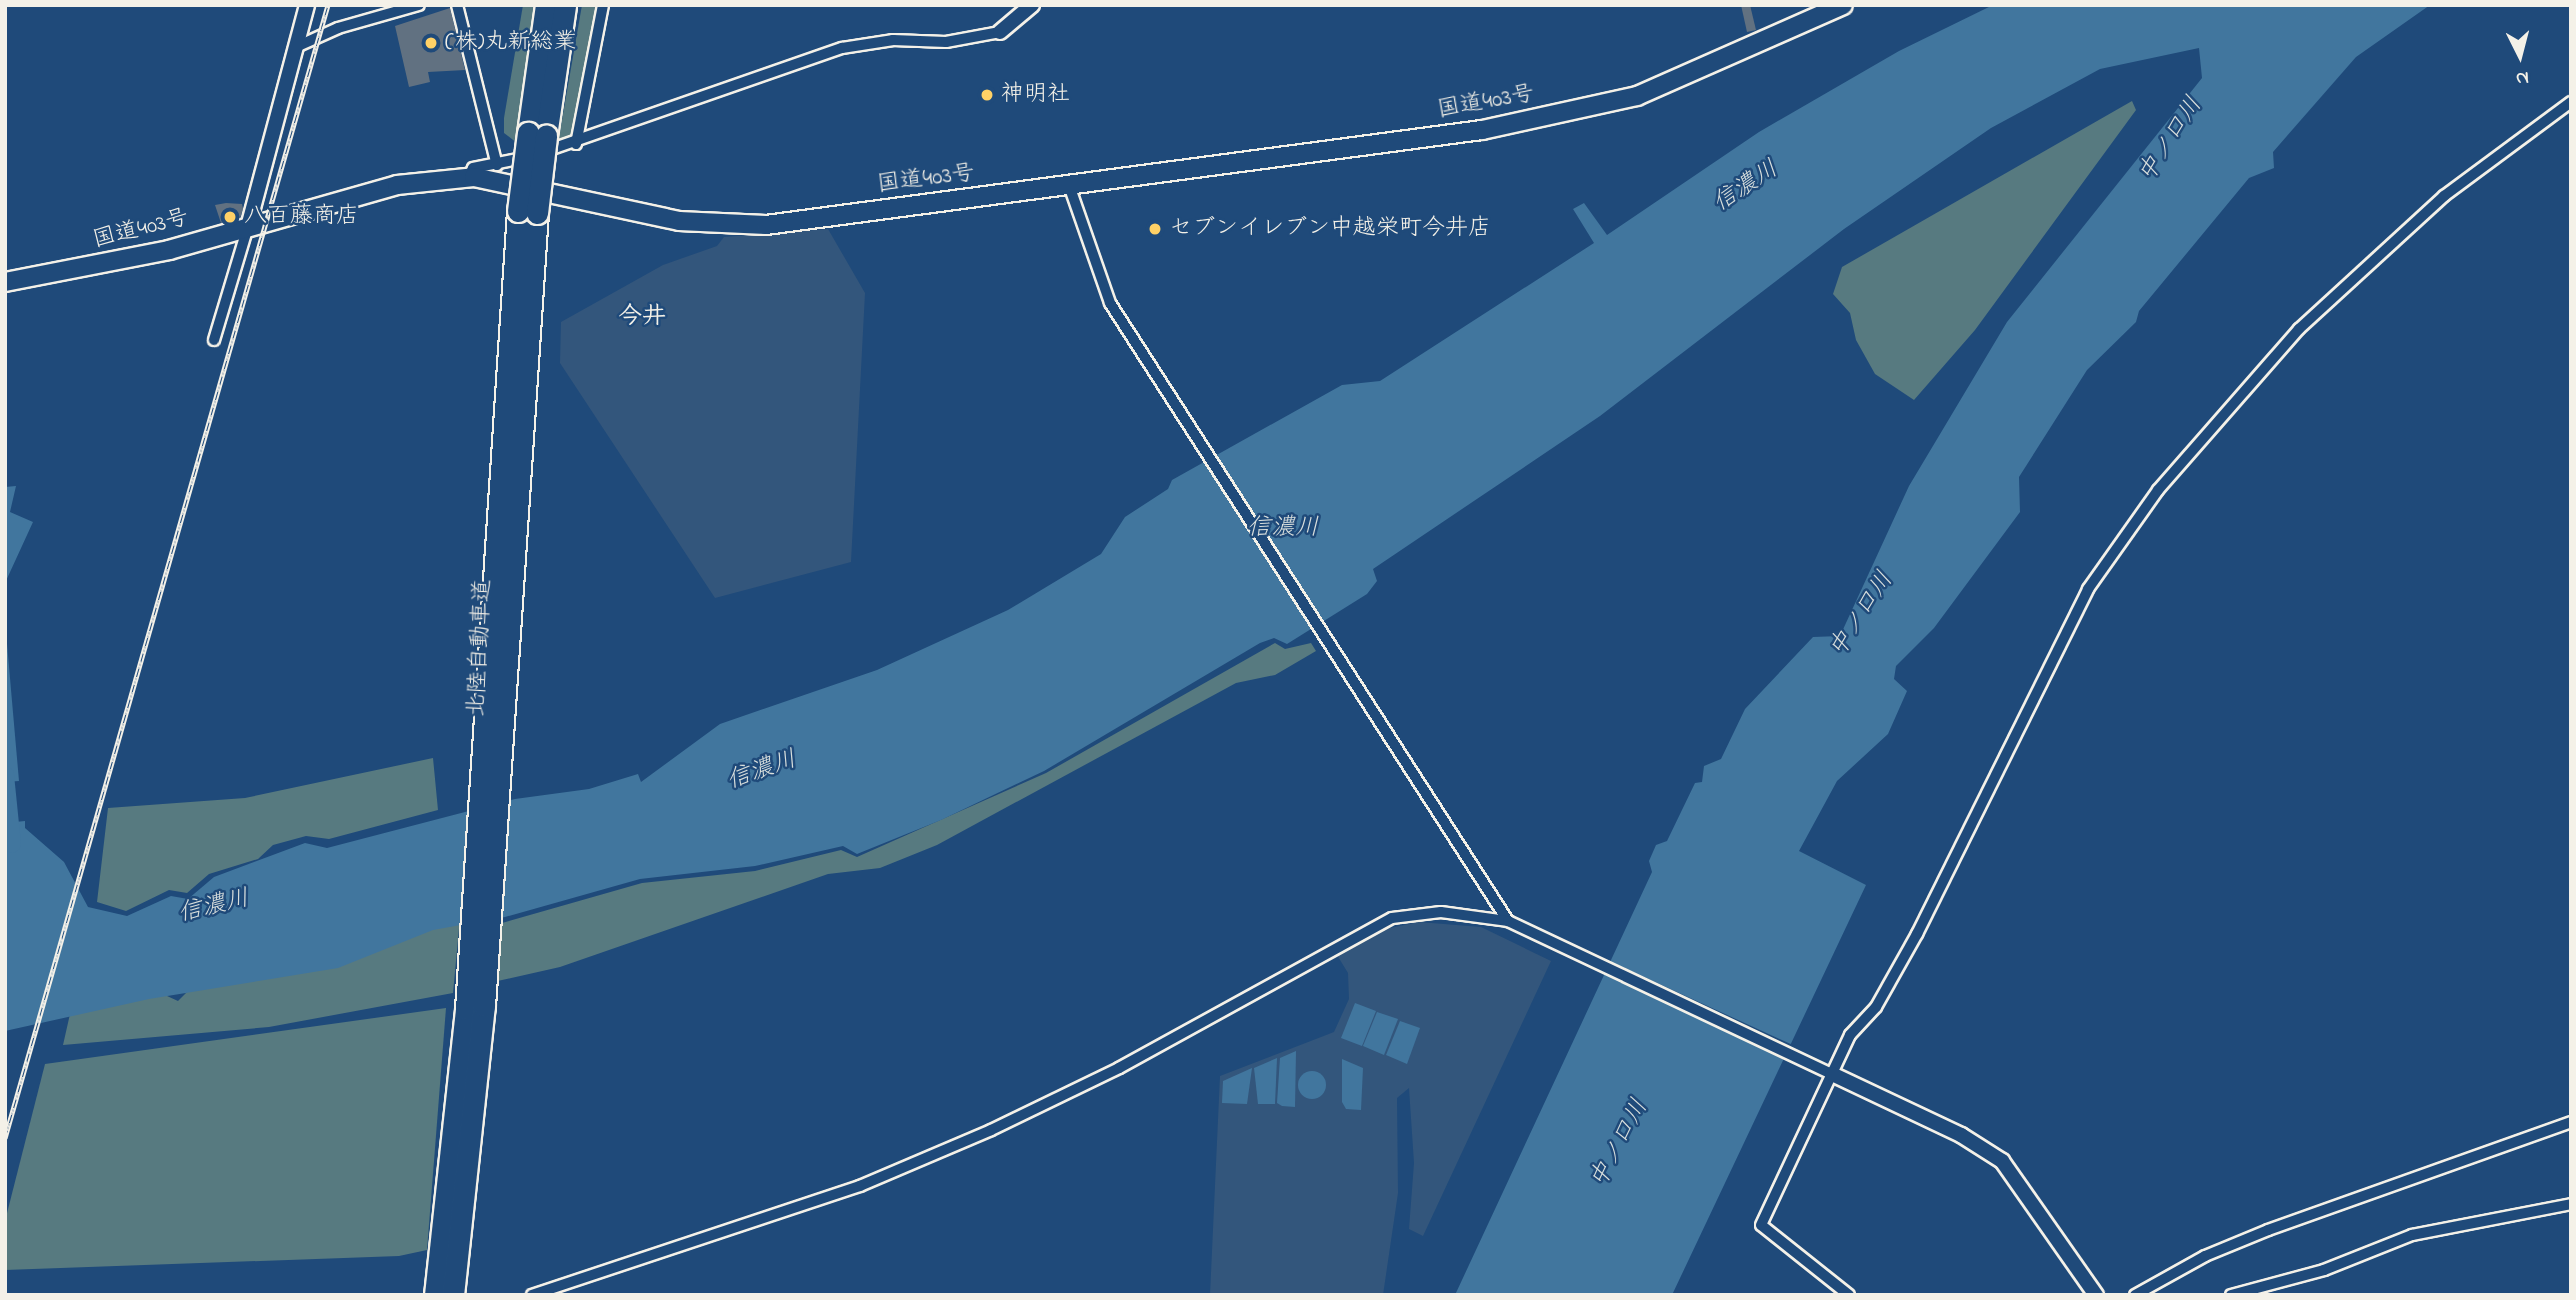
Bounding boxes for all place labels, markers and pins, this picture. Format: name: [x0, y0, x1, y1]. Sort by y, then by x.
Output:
place label: (株)丸新総業: [445, 29, 576, 57]
marker: (株)丸新総業: [423, 35, 439, 51]
place label: 神明社: [1001, 81, 1070, 109]
marker: 神明社: [979, 87, 995, 103]
place label: 八百藤商店: [244, 203, 359, 231]
marker: 八百藤商店: [222, 209, 238, 225]
place label: セブンイレブン中越栄町今井店: [1169, 215, 1491, 243]
marker: セブンイレブン中越栄町今井店: [1147, 221, 1163, 237]

